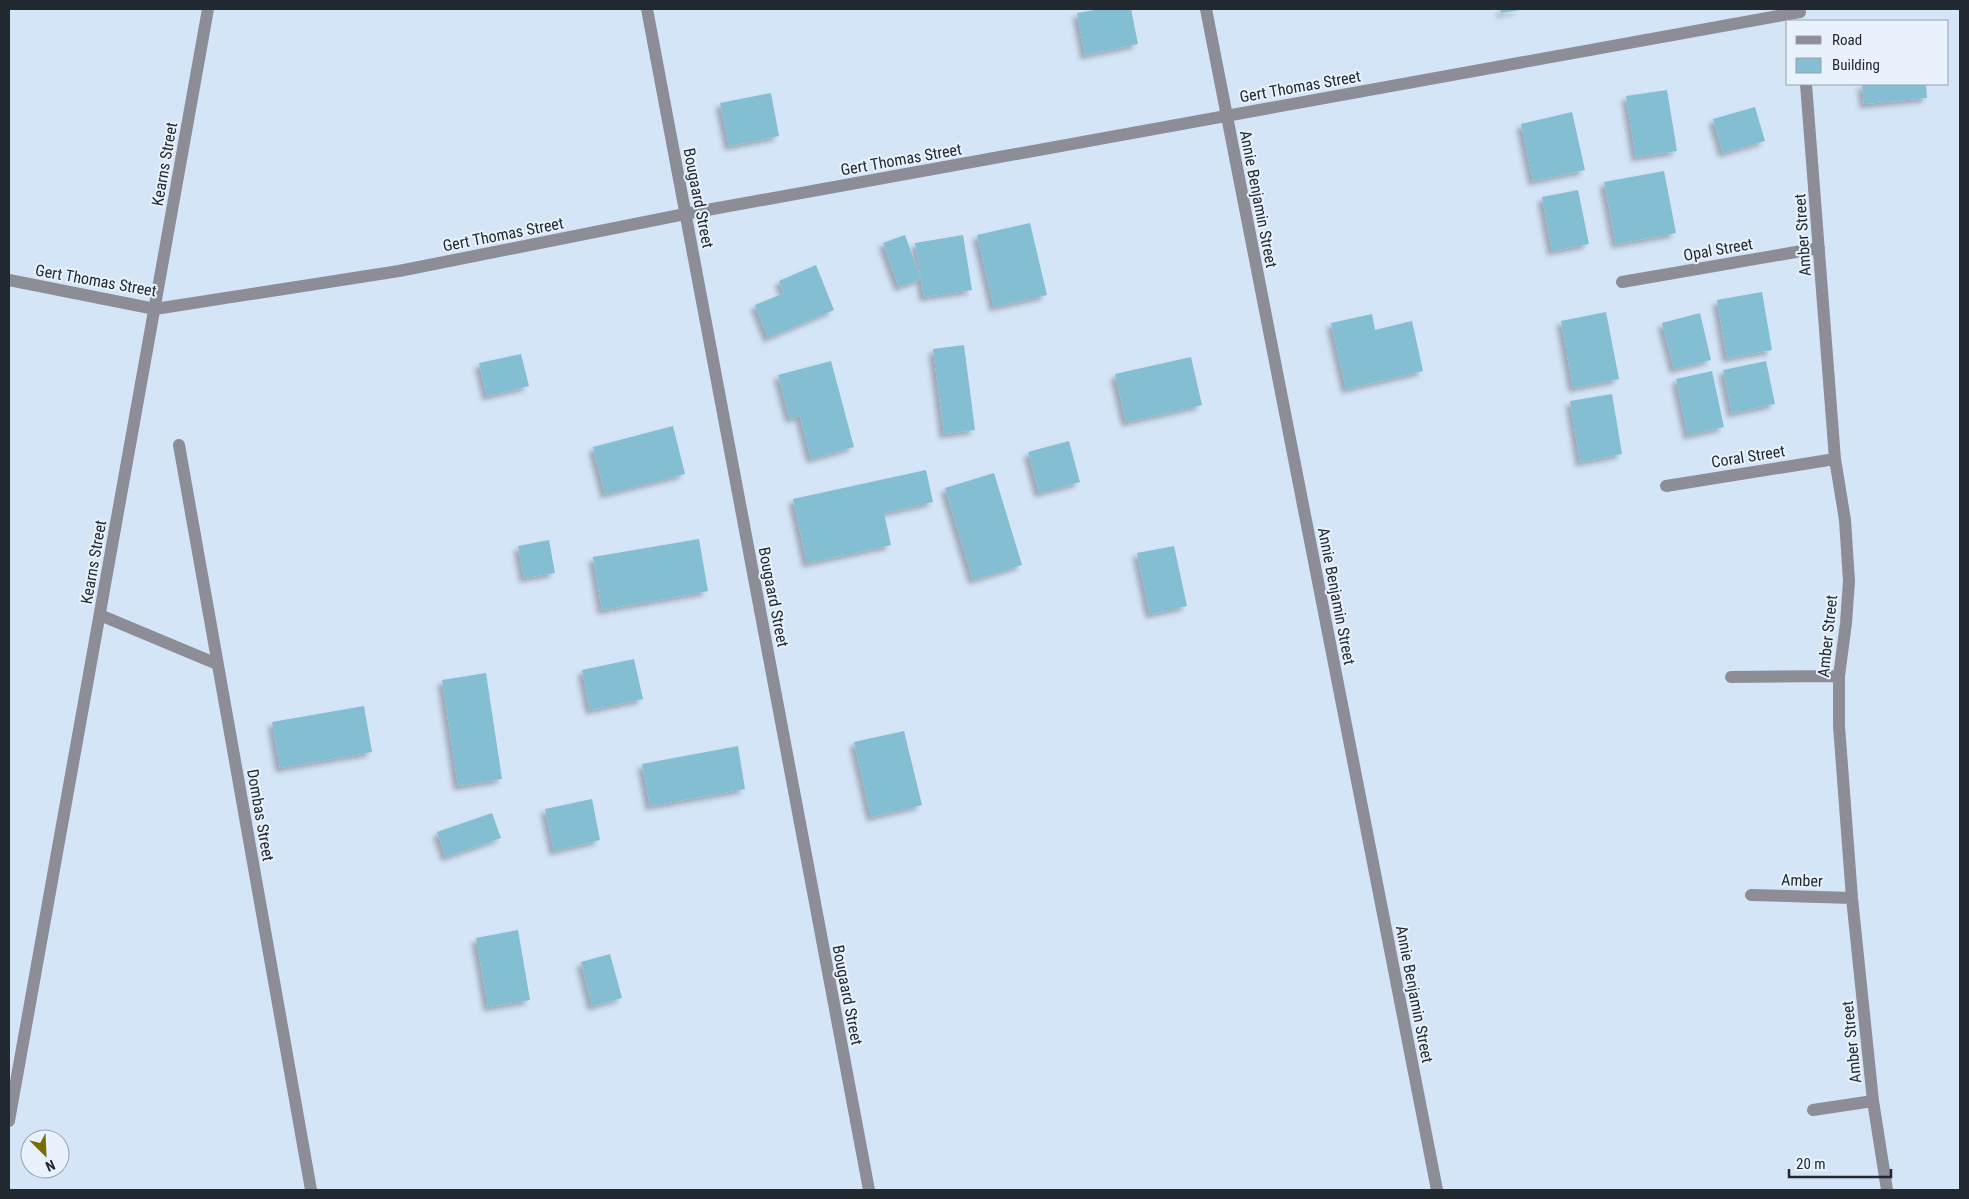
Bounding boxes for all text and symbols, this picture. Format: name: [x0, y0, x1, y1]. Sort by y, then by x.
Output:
legend: [1786, 20, 1949, 85]
text: Road: [1832, 31, 1862, 49]
text: Building: [1832, 56, 1880, 74]
street label: Gert Thomas Street: [1238, 66, 1362, 106]
street label: Kearns Street: [148, 120, 181, 207]
street label: Annie Benjamin Street: [1236, 129, 1281, 270]
street label: Gert Thomas Street: [839, 139, 963, 179]
street label: Bougaard Street: [679, 146, 718, 250]
street label: Amber Street: [1790, 193, 1815, 277]
street label: Gert Thomas Street: [441, 213, 565, 256]
street label: Opal Street: [1682, 234, 1754, 265]
street label: Gert Thomas Street: [34, 260, 158, 301]
street label: Coral Street: [1710, 441, 1786, 472]
street label: Kearns Street: [77, 518, 110, 605]
street label: Annie Benjamin Street: [1314, 526, 1359, 667]
street label: Bougaard Street: [754, 545, 793, 649]
street label: Amber Street: [1814, 594, 1841, 678]
street label: Dombas Street: [243, 768, 278, 863]
street label: Amber: [1781, 870, 1823, 891]
street label: Annie Benjamin Street: [1392, 924, 1437, 1065]
street label: Bougaard Street: [828, 943, 867, 1047]
street label: Amber Street: [1838, 1000, 1865, 1084]
north arrow: [20, 1129, 70, 1179]
scale bar: [1789, 1146, 1892, 1178]
text: 20 m: [1796, 1155, 1826, 1173]
text: N: [43, 1157, 57, 1175]

